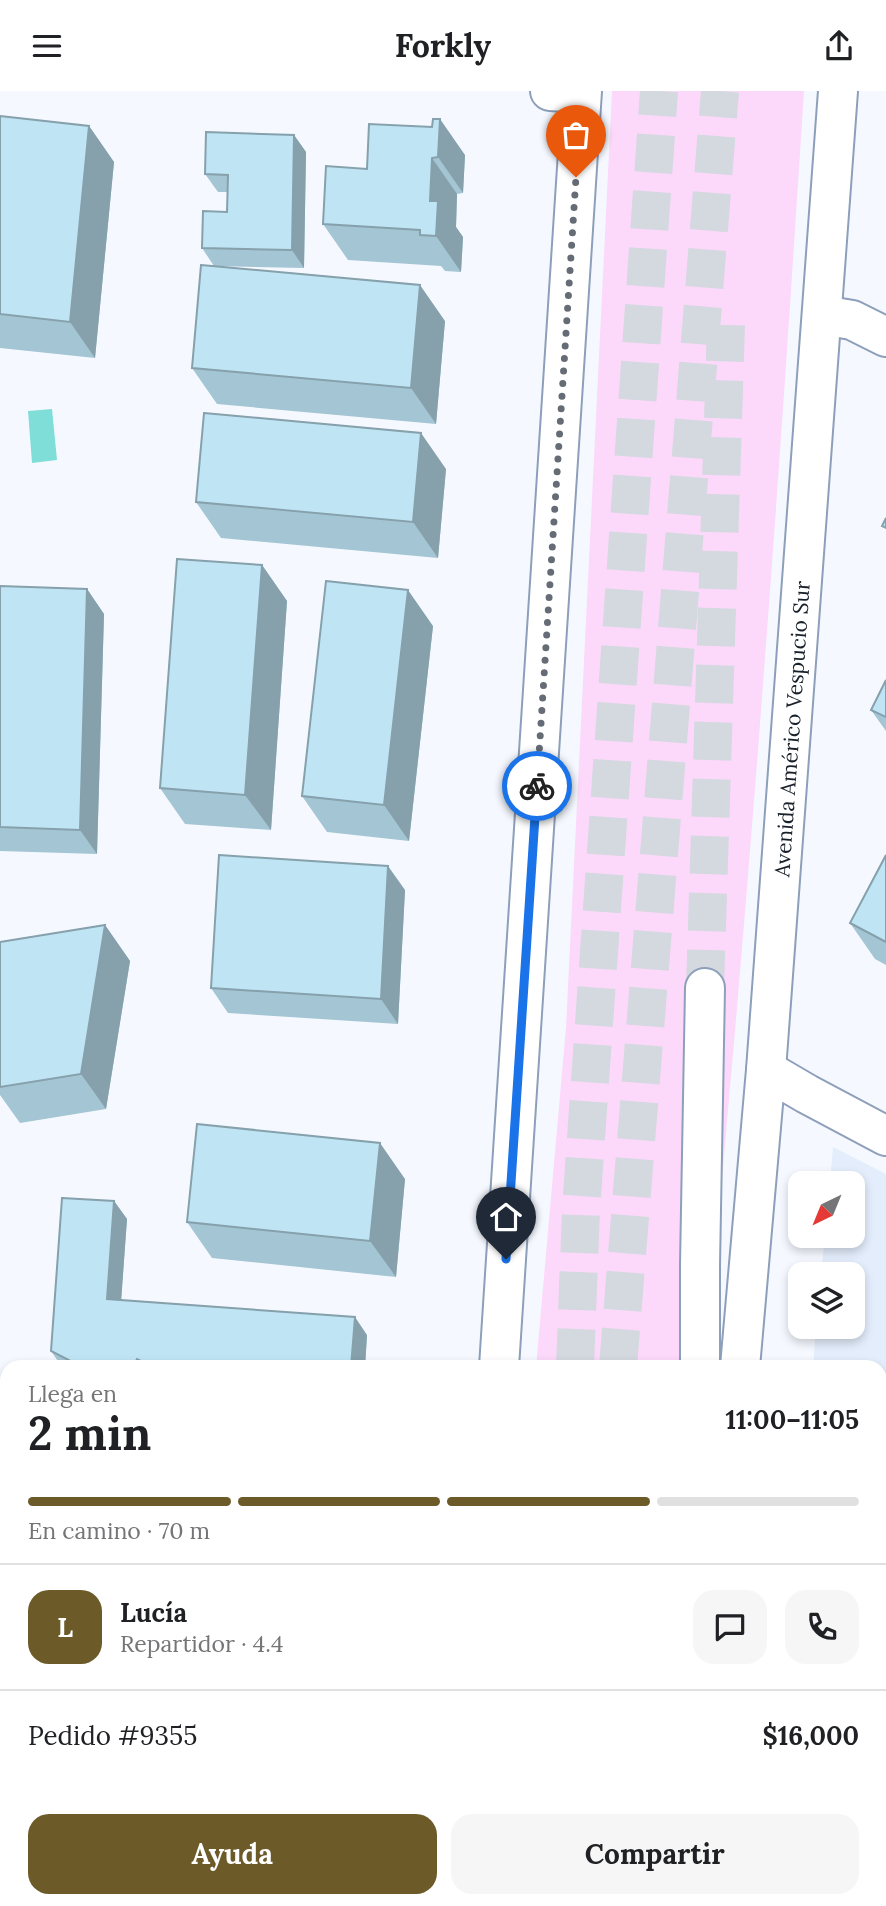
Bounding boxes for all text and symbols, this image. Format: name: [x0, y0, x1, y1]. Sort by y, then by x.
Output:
text: Forkly: [395, 25, 491, 66]
icon: menu: [28, 27, 66, 65]
icon: share: [820, 27, 858, 65]
pin: [546, 105, 606, 177]
icon: bag: [557, 116, 595, 154]
street label: Avenida Américo Vespucio Sur: [768, 580, 816, 879]
courier: [502, 751, 572, 821]
icon: bike: [518, 767, 556, 805]
north arrow: [788, 1171, 864, 1248]
map controls: [788, 1171, 865, 1339]
pin: [476, 1187, 536, 1259]
icon: home: [487, 1198, 525, 1236]
button: layers: [788, 1262, 865, 1339]
text: Llega en: [28, 1379, 117, 1408]
text: 11:00–11:05: [725, 1403, 859, 1436]
text: 2 min: [28, 1404, 151, 1463]
text: En camino · 70 m: [28, 1516, 210, 1545]
button: chat: [693, 1590, 767, 1664]
button: phone: [785, 1590, 859, 1664]
text: Lucía: [120, 1596, 187, 1629]
text: L: [57, 1611, 73, 1644]
text: Repartidor · 4.4: [120, 1629, 283, 1658]
text: Pedido #9355: [28, 1719, 197, 1752]
text: $16,000: [762, 1719, 859, 1752]
button: Ayuda: [28, 1814, 437, 1894]
button: Compartir: [451, 1814, 859, 1894]

